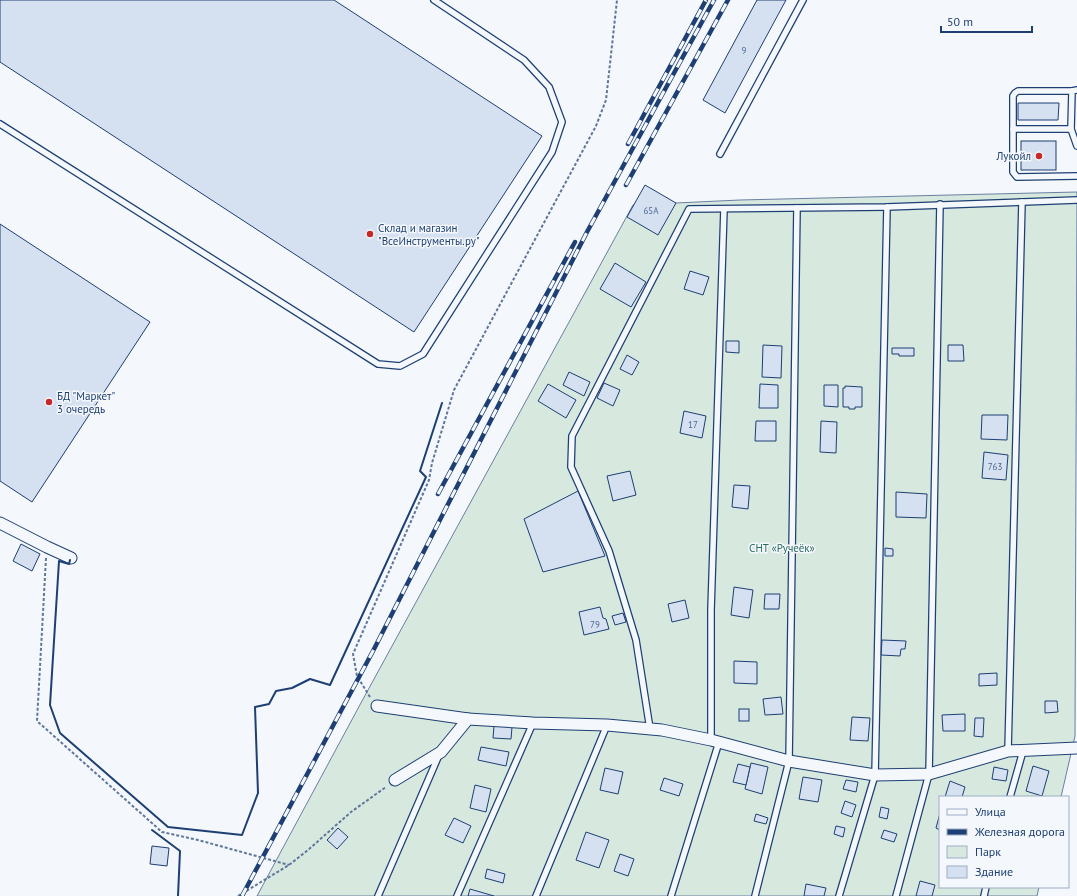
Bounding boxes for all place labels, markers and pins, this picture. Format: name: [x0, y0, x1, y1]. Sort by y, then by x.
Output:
place label: Лукойл: [995, 149, 1031, 163]
marker: Лукойл: [1034, 151, 1044, 161]
place label: Склад и магазин "ВсеИнструменты.ру": [378, 221, 480, 248]
marker: Склад и магазин "ВсеИнструменты.ру": [365, 229, 375, 239]
place label: БД "Маркет" 3 очередь: [57, 389, 115, 416]
marker: БД "Маркет" 3 очередь: [44, 397, 54, 407]

